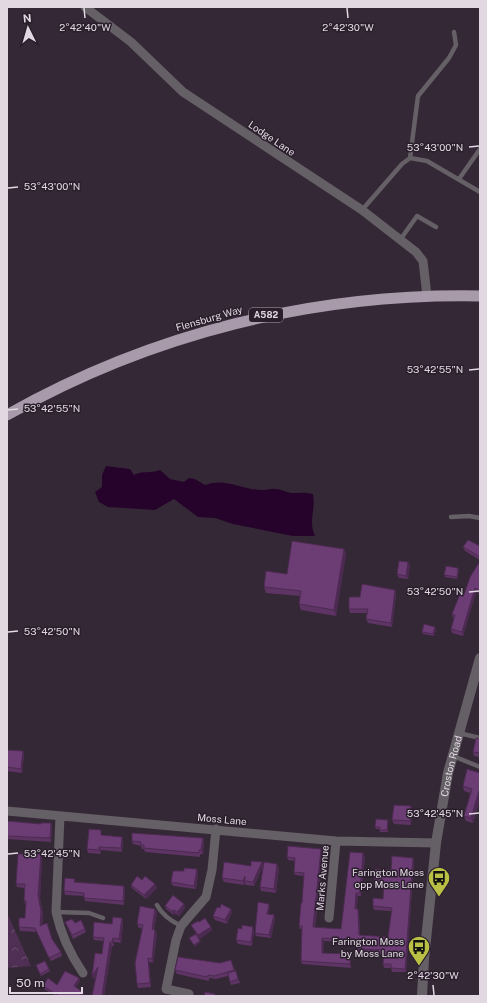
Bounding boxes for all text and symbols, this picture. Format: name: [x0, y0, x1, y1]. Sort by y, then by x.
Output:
north arrow: [8, 8, 48, 48]
text: N: [22, 12, 32, 24]
text: 2°42'40"W: [59, 21, 111, 33]
text: 2°42'30"W: [322, 21, 374, 33]
street label: Lodge Lane: [246, 118, 298, 158]
text: 53°43'00"N: [407, 141, 463, 153]
text: 53°43'00"N: [24, 180, 80, 192]
street label: Flensburg Way: [174, 303, 244, 333]
road number: A582: [249, 308, 283, 322]
text: 53°42'55"N: [407, 363, 463, 375]
text: 53°42'55"N: [24, 402, 80, 414]
text: 53°42'50"N: [407, 585, 463, 597]
text: 53°42'50"N: [24, 625, 80, 637]
street label: Croston Road: [438, 734, 464, 798]
text: 53°42'45"N: [407, 807, 463, 819]
street label: Moss Lane: [197, 811, 248, 827]
street label: Marks Avenue: [313, 844, 331, 911]
text: 53°42'45"N: [24, 847, 80, 859]
bus stop icon: Farington Moss opp Moss Lane: [426, 865, 452, 898]
place label: Farington Moss opp Moss Lane: [352, 866, 424, 890]
bus stop icon: Farington Moss by Moss Lane: [406, 934, 432, 967]
place label: Farington Moss by Moss Lane: [332, 935, 404, 959]
scale bar: [10, 969, 82, 995]
text: 2°42'30"W: [407, 969, 459, 981]
text: 50 m: [16, 976, 44, 990]

